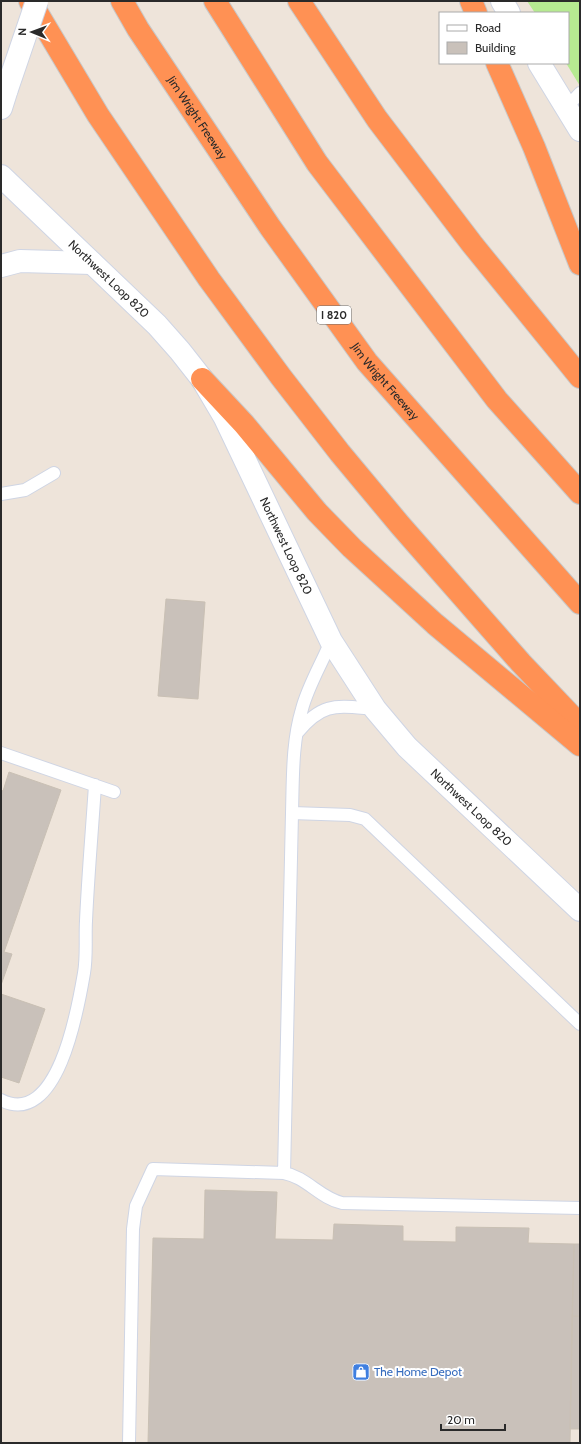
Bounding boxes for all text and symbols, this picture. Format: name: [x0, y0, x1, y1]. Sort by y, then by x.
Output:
north arrow: [12, 12, 52, 52]
legend: [439, 12, 569, 64]
text: Road: [475, 20, 501, 35]
text: N: [15, 28, 29, 36]
text: Building: [475, 40, 517, 55]
street label: Jim Wright Freeway: [164, 72, 231, 162]
street label: Northwest Loop 820: [66, 236, 153, 321]
road number: I 820: [317, 306, 351, 324]
street label: Jim Wright Freeway: [348, 339, 423, 423]
street label: Northwest Loop 820: [257, 495, 316, 597]
street label: Northwest Loop 820: [428, 765, 515, 849]
shop icon: The Home Depot: [351, 1362, 371, 1382]
place label: The Home Depot: [374, 1364, 462, 1379]
scale bar: [441, 1406, 505, 1432]
text: 20 m: [447, 1412, 475, 1427]

